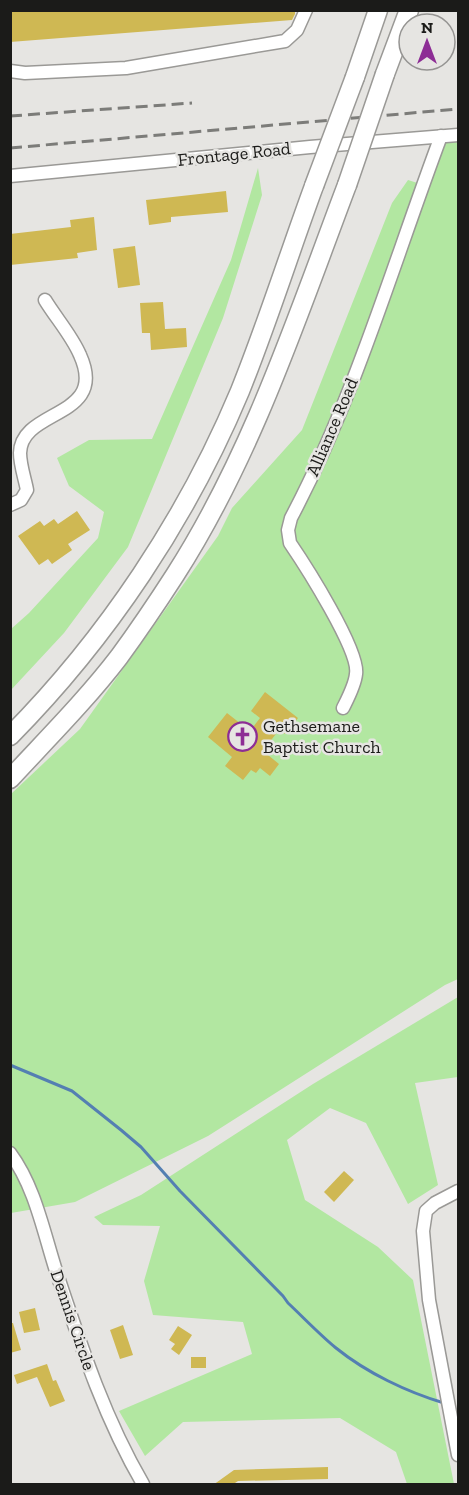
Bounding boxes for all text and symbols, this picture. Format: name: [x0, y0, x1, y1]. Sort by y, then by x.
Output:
north arrow: [397, 12, 457, 72]
text: N: [421, 18, 433, 37]
street label: Frontage Road: [176, 137, 292, 171]
street label: Alliance Road: [301, 374, 363, 480]
place label: Gethsemane Baptist Church: [263, 715, 381, 758]
church icon: Gethsemane Baptist Church: [226, 720, 258, 752]
street label: Dennis Circle: [46, 1267, 100, 1373]

